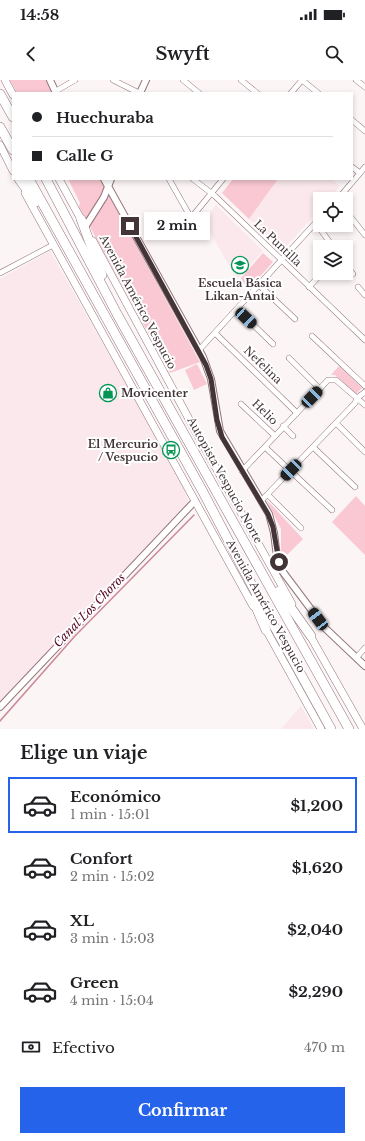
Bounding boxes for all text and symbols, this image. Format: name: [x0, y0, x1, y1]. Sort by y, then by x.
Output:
text: 14:58: [20, 5, 59, 24]
icon: back: [20, 43, 42, 65]
text: Swyft: [155, 43, 210, 65]
icon: search: [323, 43, 345, 65]
text: Huechuraba: [56, 108, 154, 127]
text: Calle G: [56, 146, 114, 165]
map controls: [313, 192, 353, 280]
button: locate: [313, 192, 353, 232]
callout: 2 min: [144, 212, 210, 240]
route end: [121, 217, 139, 235]
text: 2 min: [157, 217, 197, 234]
street label: La Puntilla: [251, 217, 305, 270]
street label: Avenida Américo Vespucio: [96, 232, 179, 372]
button: layers: [313, 240, 353, 280]
school or university icon: Escuela Básica Likan-Antai: [230, 255, 250, 275]
place label: Escuela Básica Likan-Antai: [198, 276, 283, 303]
car: [233, 305, 259, 331]
street label: Nefelina: [241, 343, 286, 387]
shop icon: Movicenter: [98, 383, 118, 403]
car: [299, 384, 325, 410]
place label: Movicenter: [121, 386, 188, 400]
street label: Helio: [249, 396, 281, 428]
street label: Autopista Vespucio Norte: [184, 413, 266, 546]
place label: El Mercurio / Vespucio: [88, 437, 158, 464]
bus stop icon: El Mercurio / Vespucio: [161, 440, 181, 460]
car: [278, 457, 304, 483]
street label: Avenida Américo Vespucio: [223, 536, 309, 675]
route start: [270, 553, 288, 571]
water label: Canal Los Choros: [50, 569, 128, 650]
car: [306, 606, 330, 632]
text: Elige un viaje: [20, 742, 147, 764]
icon: car: [22, 787, 58, 823]
text: Económico: [70, 787, 161, 806]
text: $1,200: [290, 796, 343, 815]
text: 1 min · 15:01: [70, 806, 150, 823]
icon: car: [22, 849, 58, 885]
text: Confort: [70, 849, 133, 868]
text: $1,620: [292, 858, 343, 877]
text: 2 min · 15:02: [70, 868, 154, 885]
icon: car: [22, 911, 58, 947]
text: XL: [70, 911, 94, 930]
text: $2,040: [287, 920, 343, 939]
text: 3 min · 15:03: [70, 930, 154, 947]
icon: car: [22, 973, 58, 1009]
text: Green: [70, 973, 119, 992]
text: $2,290: [288, 982, 343, 1001]
text: 4 min · 15:04: [70, 992, 154, 1009]
icon: cash: [20, 1036, 42, 1058]
text: Efectivo: [52, 1038, 115, 1057]
text: 470 m: [304, 1039, 345, 1056]
button: Confirmar: [20, 1087, 345, 1133]

